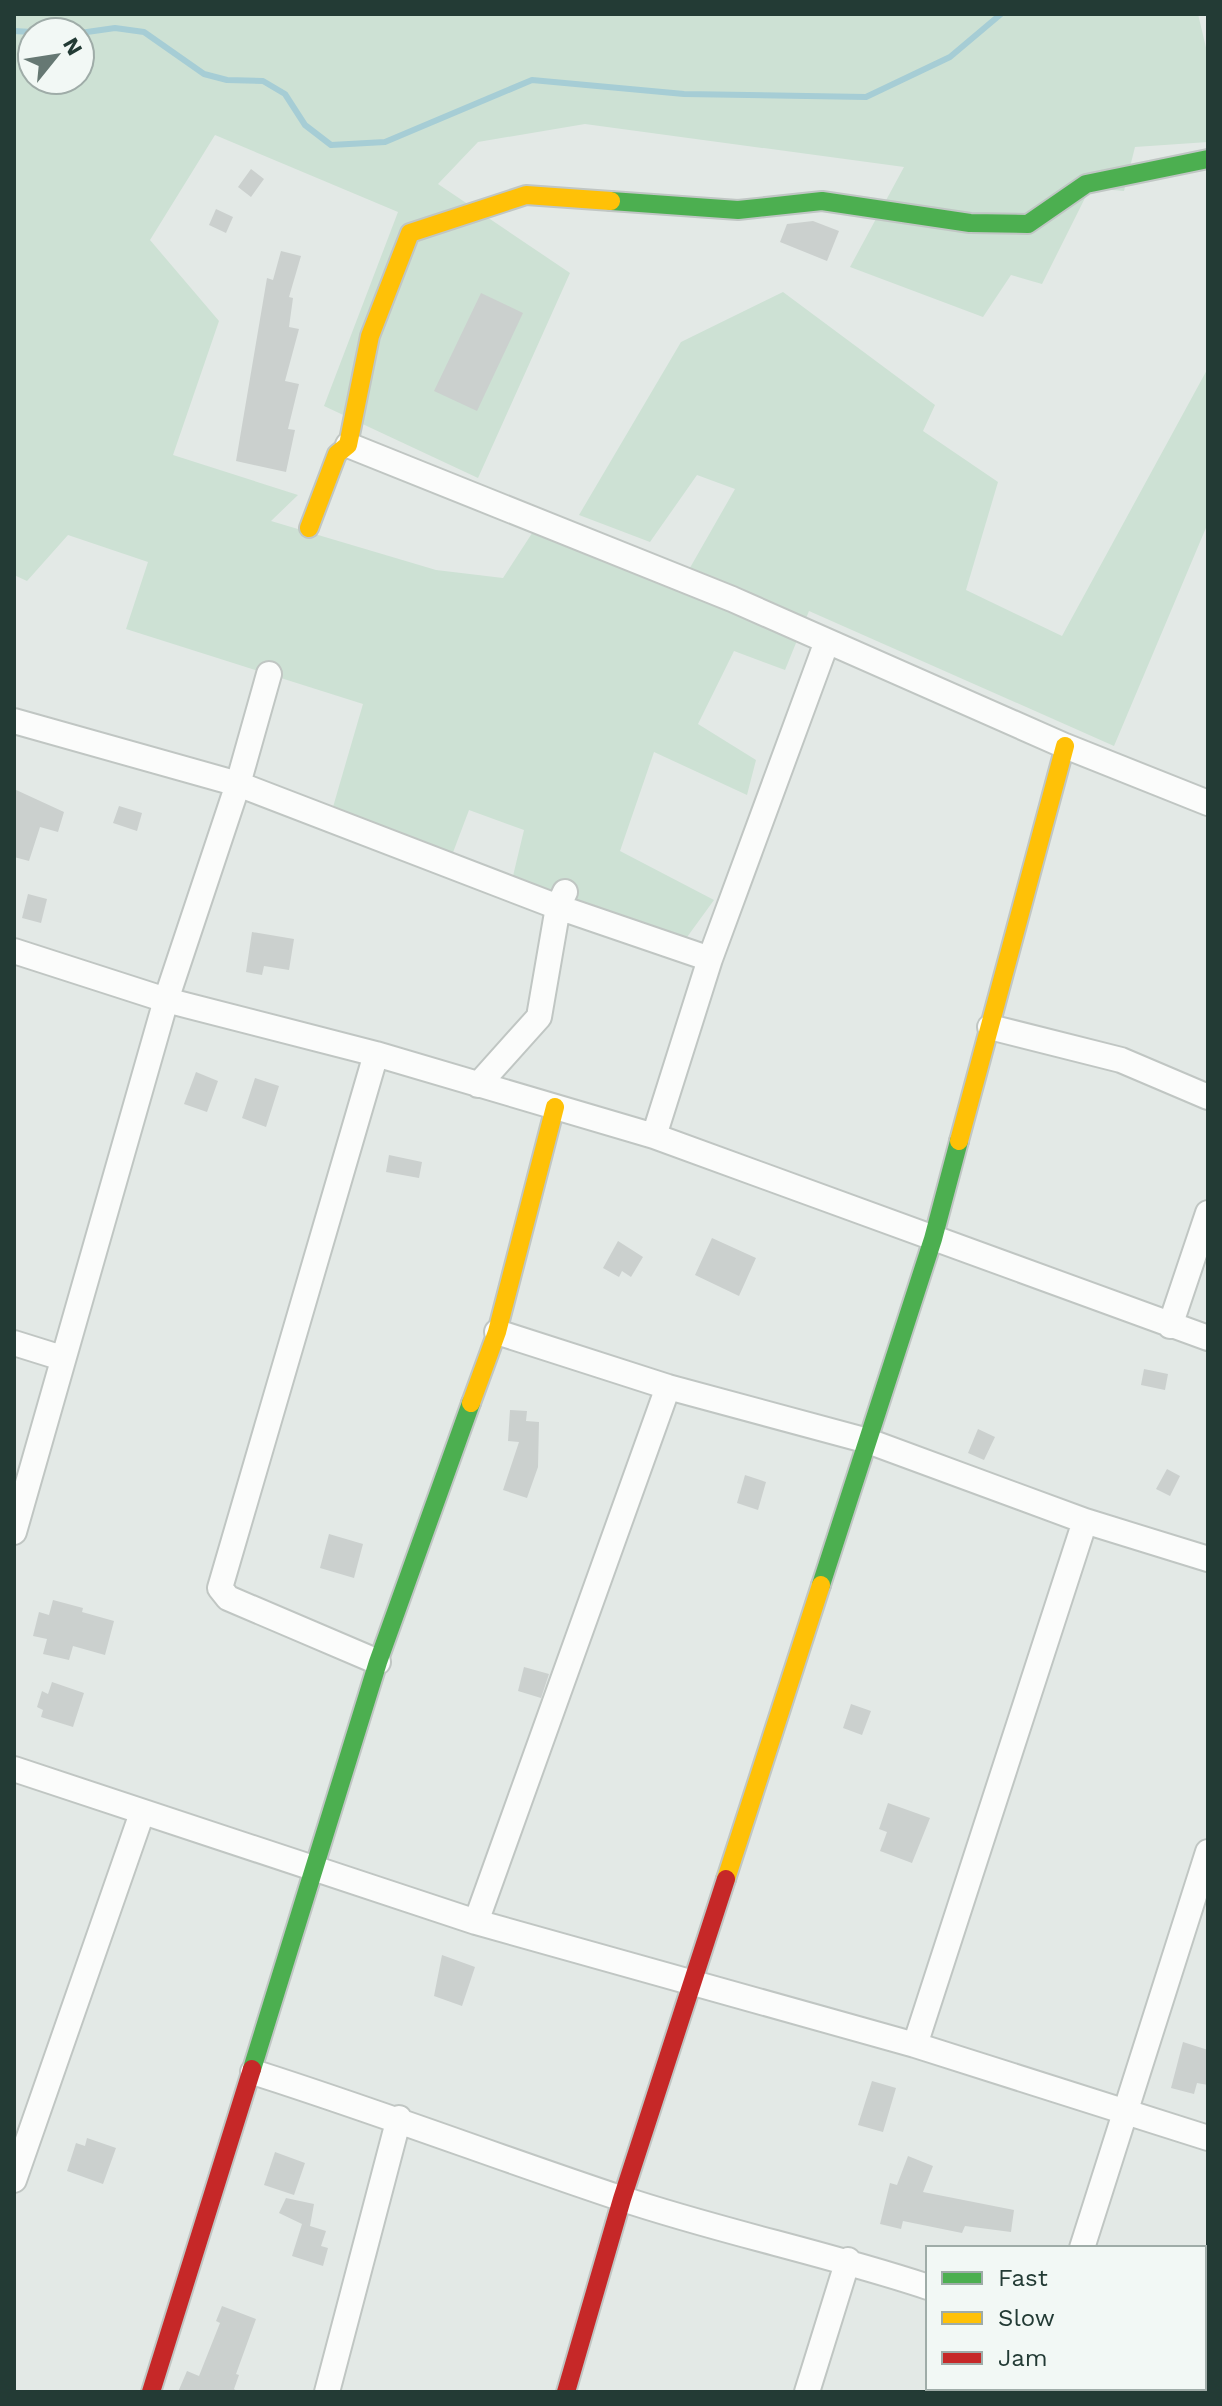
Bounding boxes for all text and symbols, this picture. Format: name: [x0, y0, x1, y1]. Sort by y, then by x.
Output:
north arrow: [16, 16, 96, 96]
text: N: [58, 33, 88, 60]
legend: [926, 2246, 1206, 2390]
text: Fast: [998, 2264, 1048, 2292]
text: Slow: [998, 2304, 1055, 2332]
text: Jam: [998, 2344, 1048, 2372]

